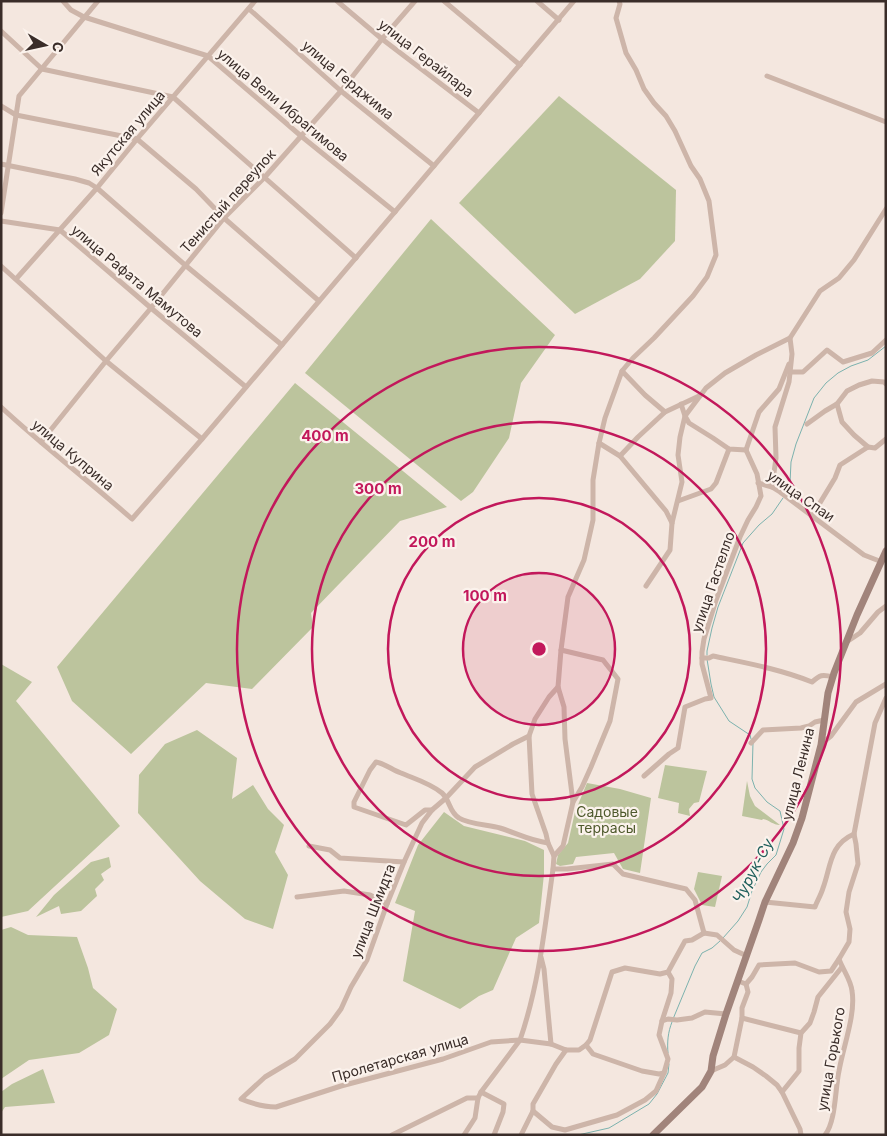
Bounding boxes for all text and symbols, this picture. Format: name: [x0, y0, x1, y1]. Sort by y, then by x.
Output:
street label: улица Герайлара: [375, 15, 477, 100]
north arrow: [20, 20, 70, 70]
street label: улица Герджима: [299, 36, 398, 123]
text: С: [49, 41, 68, 54]
street label: улица Вели Ибрагимова: [214, 45, 352, 165]
street label: Якутская улица: [87, 87, 168, 179]
street label: Тенистый переулок: [176, 145, 279, 256]
street label: улица Рафата Мамутова: [68, 221, 206, 341]
street label: улица Куприна: [29, 415, 118, 494]
text: 400 m: [301, 426, 349, 445]
street label: улица Спаи: [764, 466, 838, 525]
text: 300 m: [354, 479, 402, 498]
street label: улица Гастелло: [687, 529, 738, 635]
text: 200 m: [409, 532, 455, 551]
text: 100 m: [463, 586, 507, 605]
centre of rings: [530, 640, 548, 658]
street label: улица Ленина: [778, 726, 817, 822]
park label: Садовые террасы: [576, 803, 638, 836]
water label: Чурук-Су: [728, 835, 778, 906]
street label: улица Шмидта: [347, 861, 398, 960]
street label: улица Горького: [813, 1006, 848, 1112]
street label: Пролетарская улица: [330, 1030, 470, 1085]

